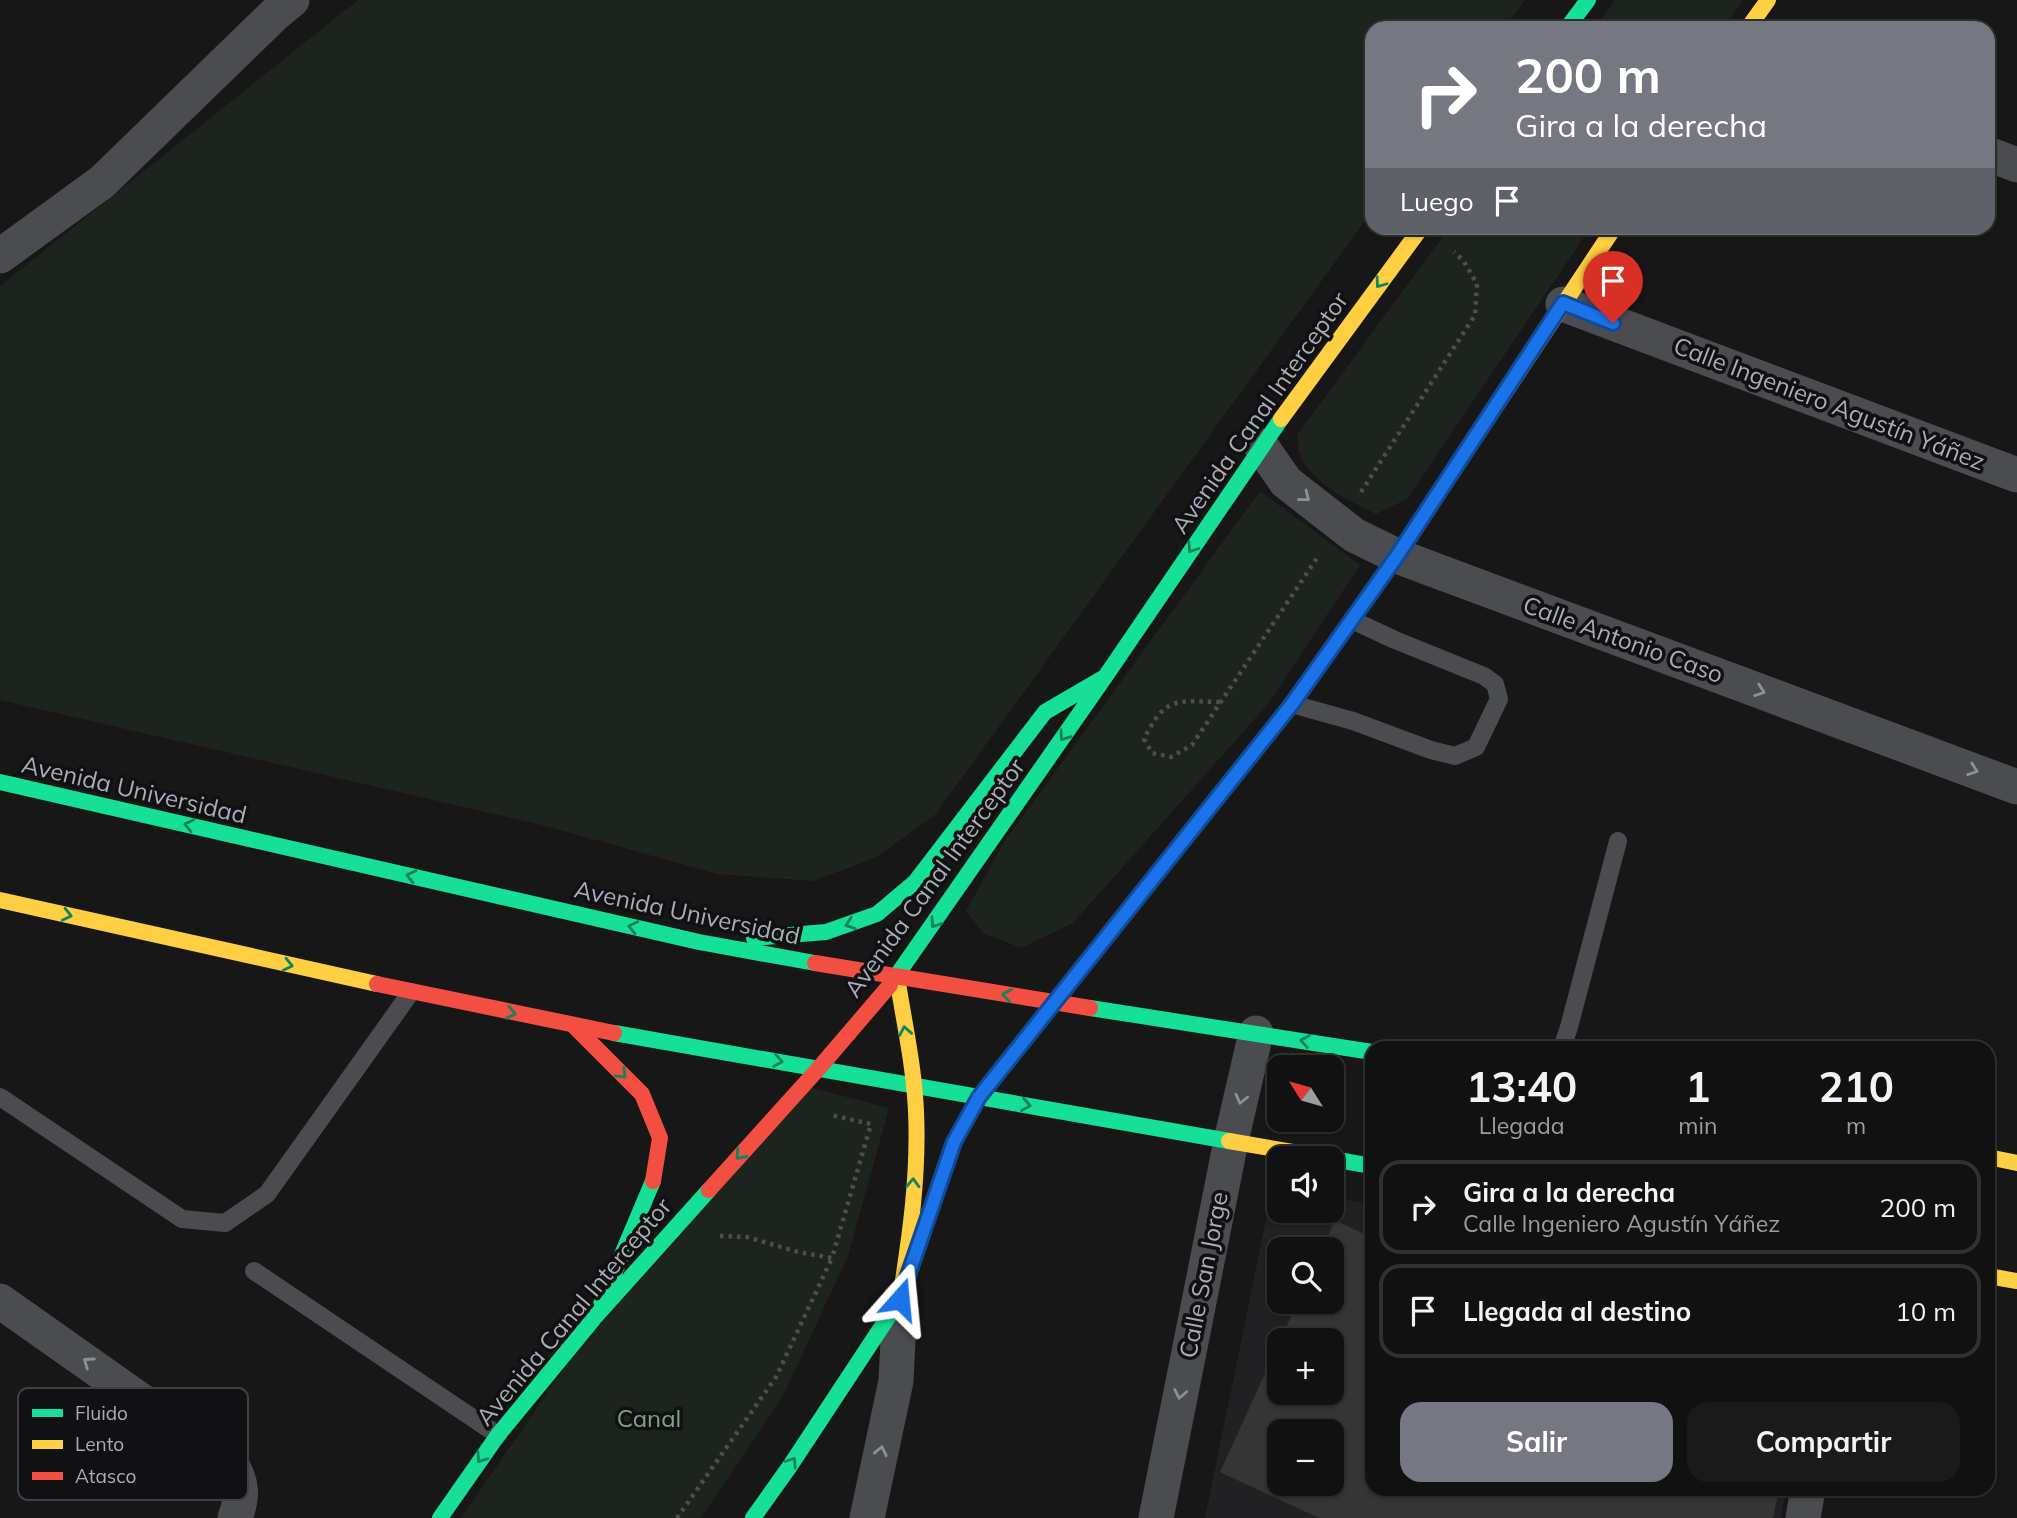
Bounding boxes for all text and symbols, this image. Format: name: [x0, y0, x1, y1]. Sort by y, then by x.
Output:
text: 200 m: [1515, 44, 1661, 105]
icon: right: [1400, 49, 1491, 140]
text: Gira a la derecha: [1515, 105, 1767, 145]
icon: arrive: [1488, 182, 1526, 220]
text: Luego: [1400, 185, 1474, 218]
pin: [1583, 251, 1643, 323]
icon: arrive: [1594, 262, 1632, 300]
one-way arrow: [1376, 275, 1389, 287]
street label: Avenida Canal Interceptor: [1164, 286, 1354, 539]
street label: Calle Ingeniero Agustín Yáñez: [1670, 330, 1989, 476]
one-way arrow: [1297, 488, 1310, 501]
one-way arrow: [1188, 540, 1200, 553]
street label: Calle Antonio Caso: [1519, 589, 1727, 689]
one-way arrow: [1753, 683, 1765, 697]
one-way arrow: [1060, 728, 1072, 741]
street label: Avenida Universidad: [19, 749, 250, 829]
street label: Avenida Canal Interceptor: [837, 752, 1031, 1003]
one-way arrow: [1966, 762, 1978, 776]
one-way arrow: [183, 819, 195, 834]
one-way arrow: [405, 870, 417, 884]
street label: Avenida Universidad: [572, 873, 803, 951]
one-way arrow: [61, 906, 73, 921]
one-way arrow: [931, 915, 943, 928]
one-way arrow: [844, 916, 856, 930]
one-way arrow: [627, 920, 639, 935]
one-way arrow: [282, 956, 294, 971]
one-way arrow: [1001, 987, 1013, 1002]
one-way arrow: [505, 1004, 517, 1019]
one-way arrow: [898, 1025, 913, 1037]
one-way arrow: [1299, 1034, 1311, 1049]
one-way arrow: [772, 1052, 784, 1067]
north arrow: [1267, 1055, 1344, 1132]
map controls: [1267, 1055, 1344, 1496]
text: 13:40: [1466, 1060, 1577, 1113]
text: 1: [1685, 1060, 1710, 1113]
text: 210: [1818, 1060, 1894, 1113]
one-way arrow: [614, 1066, 626, 1078]
one-way arrow: [1234, 1093, 1249, 1105]
one-way arrow: [1020, 1097, 1032, 1112]
text: Llegada: [1479, 1111, 1565, 1140]
text: min: [1678, 1111, 1717, 1140]
text: m: [1846, 1111, 1866, 1140]
one-way arrow: [736, 1146, 748, 1159]
button: sound: [1267, 1146, 1344, 1223]
text: Gira a la derecha: [1463, 1176, 1675, 1209]
one-way arrow: [906, 1177, 921, 1188]
icon: right: [1404, 1188, 1442, 1226]
street label: Calle San Jorge: [1172, 1189, 1234, 1360]
text: 200 m: [1880, 1191, 1956, 1224]
street label: Avenida Canal Interceptor: [470, 1192, 678, 1432]
text: Calle Ingeniero Agustín Yáñez: [1463, 1209, 1780, 1238]
button: search: [1267, 1237, 1344, 1314]
position arrow: [863, 1262, 937, 1336]
icon: arrive: [1404, 1292, 1442, 1330]
text: Llegada al destino: [1463, 1295, 1691, 1328]
text: 10 m: [1895, 1295, 1956, 1328]
button: +: [1267, 1328, 1344, 1405]
one-way arrow: [83, 1358, 96, 1370]
legend: [18, 1388, 248, 1500]
one-way arrow: [1174, 1388, 1189, 1400]
text: Fluido: [75, 1401, 128, 1425]
button: Salir: [1400, 1402, 1673, 1482]
button: Compartir: [1687, 1402, 1960, 1482]
park label: Canal: [617, 1405, 681, 1433]
button: −: [1267, 1419, 1344, 1496]
text: Lento: [75, 1432, 124, 1456]
one-way arrow: [873, 1445, 888, 1457]
one-way arrow: [477, 1450, 490, 1463]
one-way arrow: [784, 1457, 797, 1470]
text: Atasco: [75, 1464, 136, 1488]

